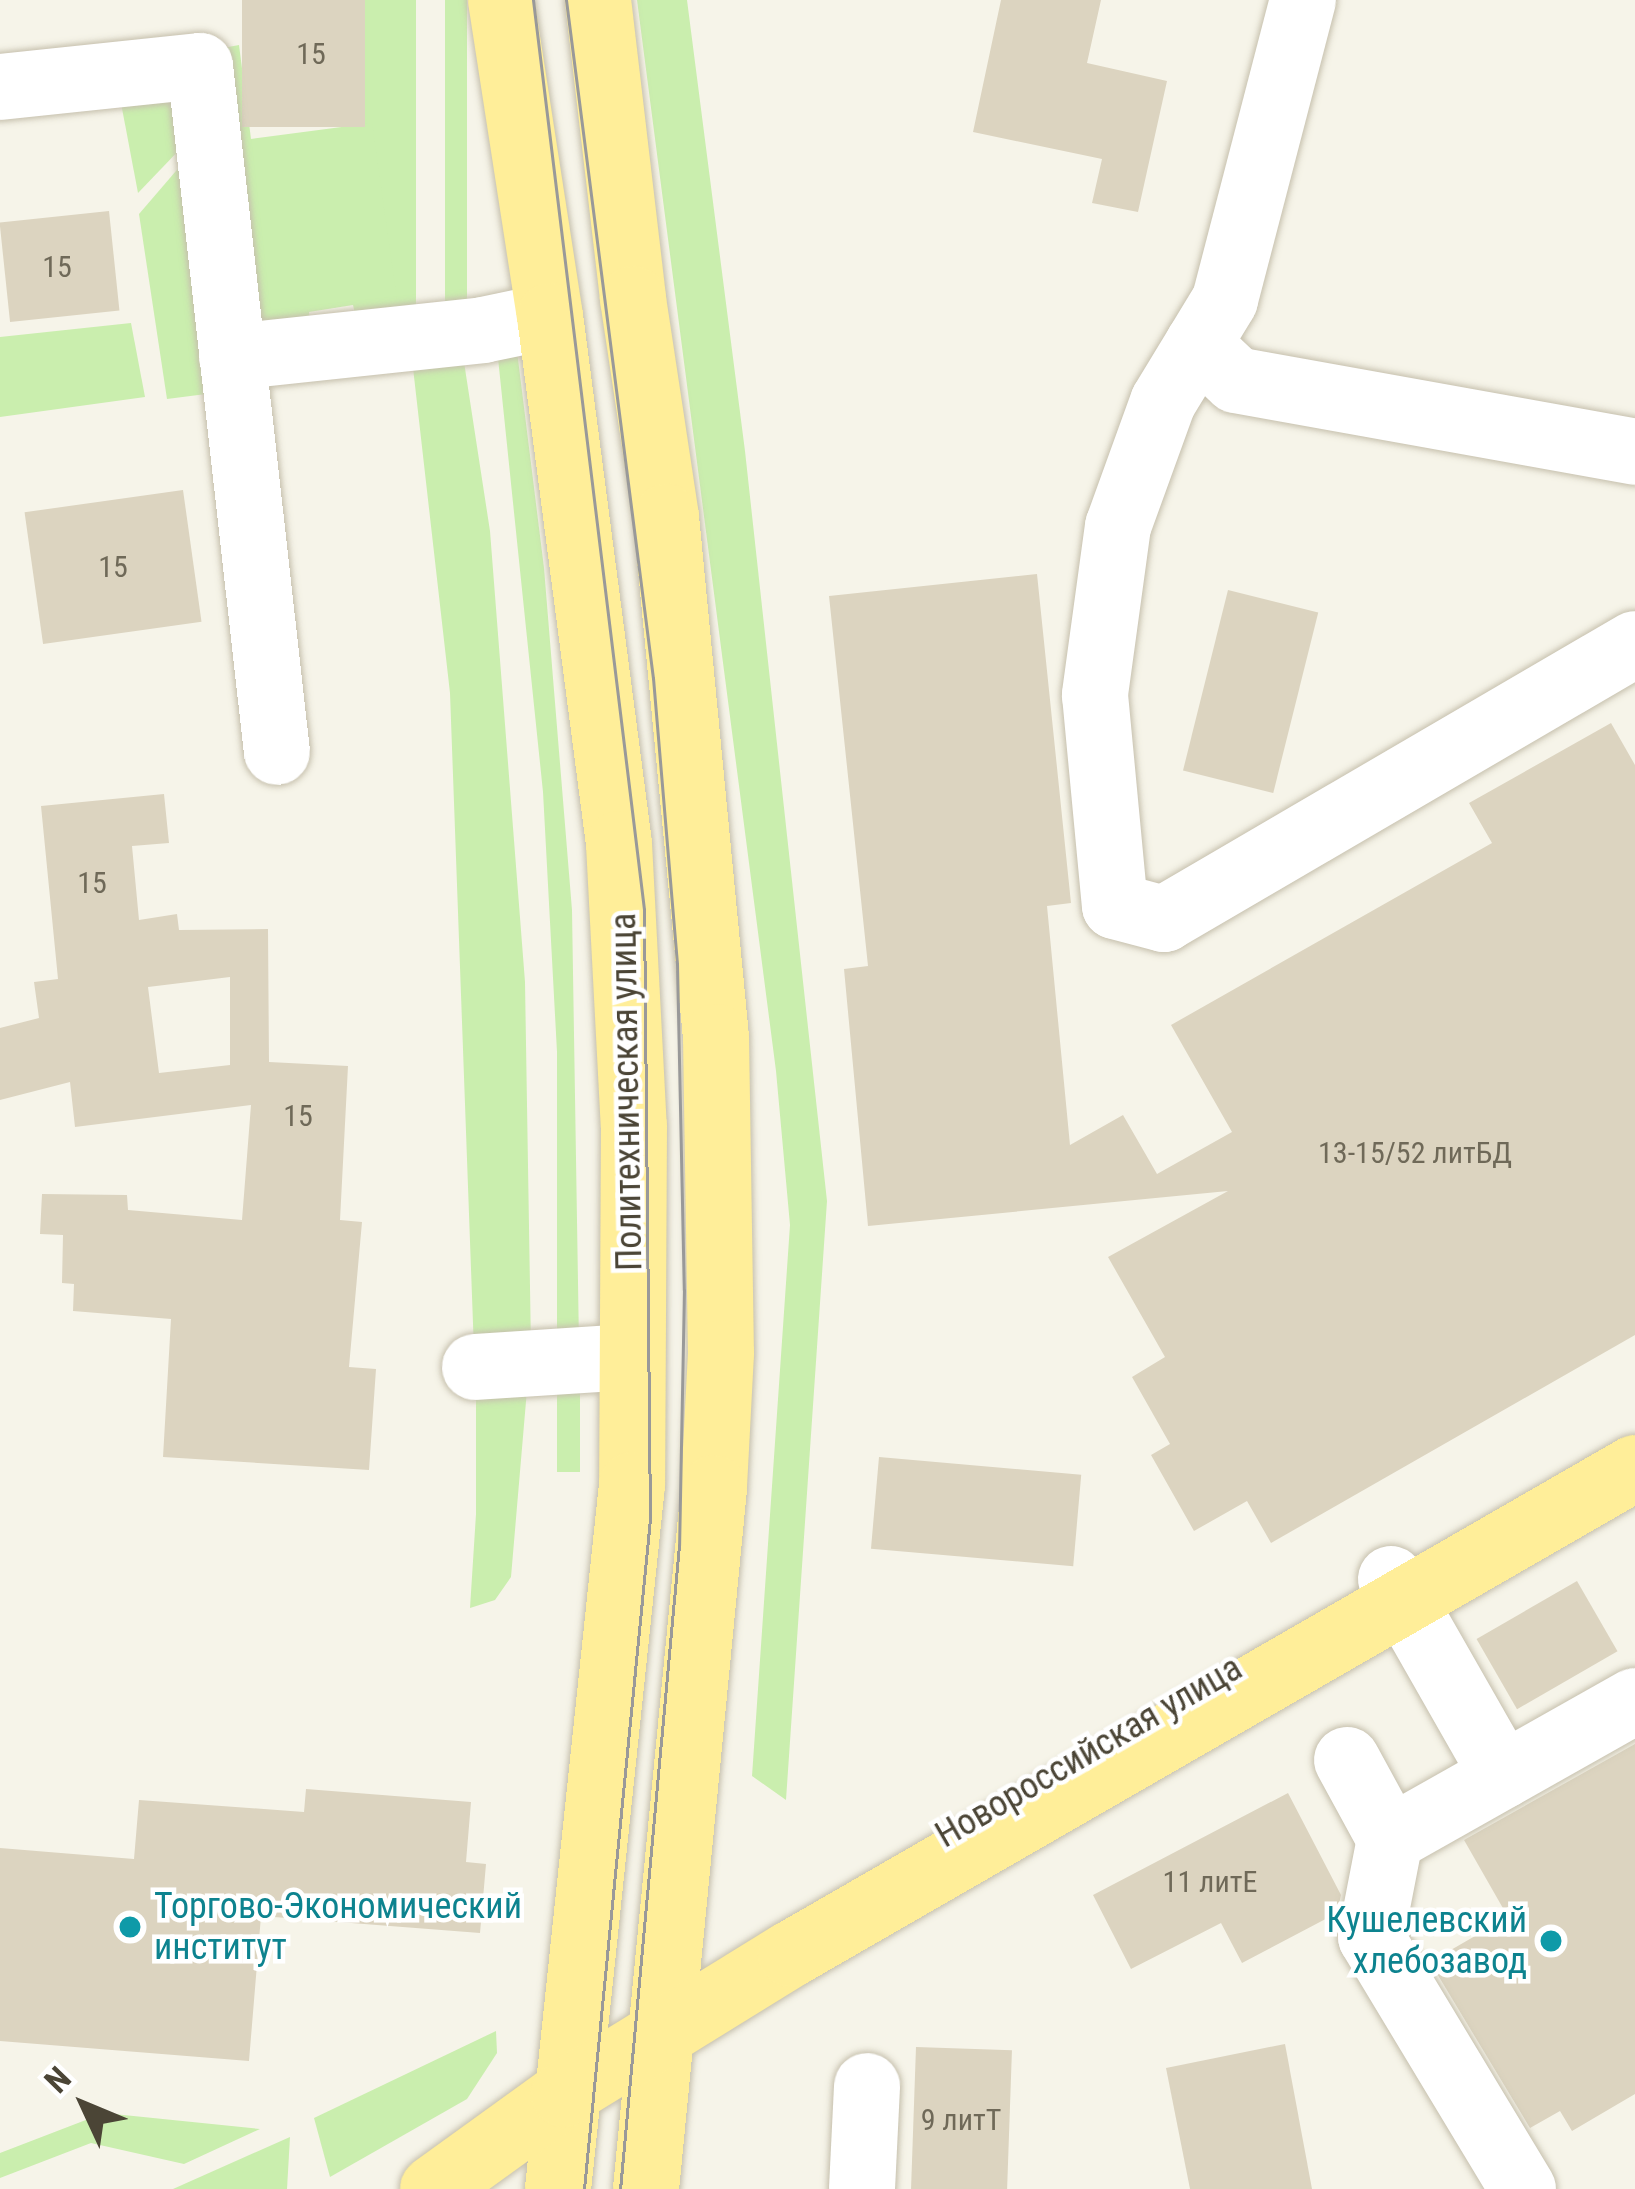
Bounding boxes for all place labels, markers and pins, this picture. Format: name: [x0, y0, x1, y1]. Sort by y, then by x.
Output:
place label: Торгово-Экономический институт: [154, 1884, 522, 1969]
place label: Кушелевский хлебозавод: [1326, 1898, 1527, 1983]
marker: Торгово-Экономический институт: [117, 1914, 143, 1940]
marker: Кушелевский хлебозавод: [1538, 1928, 1564, 1954]

